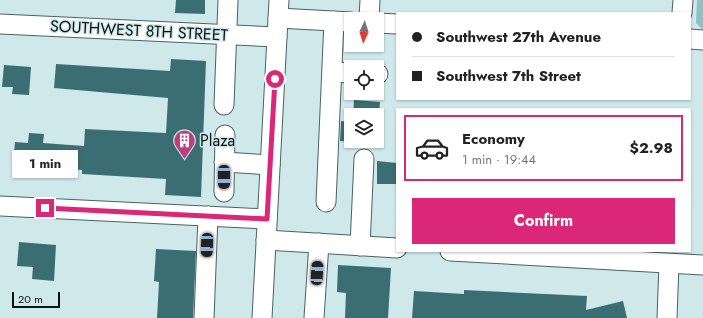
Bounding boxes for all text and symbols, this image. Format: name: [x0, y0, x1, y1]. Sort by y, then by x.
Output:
north arrow: [344, 12, 384, 52]
map controls: [344, 12, 384, 148]
street label: SOUTHWEST 8TH STREET: [49, 14, 229, 47]
text: Southwest 27th Avenue: [436, 26, 601, 48]
button: locate: [344, 60, 384, 100]
text: Southwest 7th Street: [436, 65, 581, 87]
route start: [266, 70, 284, 88]
button: layers: [344, 108, 384, 148]
building icon: Plaza: [172, 127, 198, 160]
text: Economy: [462, 128, 525, 150]
place label: Plaza: [200, 129, 235, 152]
icon: car: [414, 130, 450, 166]
text: $2.98: [630, 137, 673, 159]
callout: 1 min: [12, 150, 78, 178]
text: 1 min · 19:44: [462, 150, 536, 169]
text: 1 min: [29, 154, 61, 173]
car: [218, 165, 230, 189]
button: Confirm: [412, 198, 675, 244]
route end: [36, 199, 54, 217]
car: [201, 233, 213, 257]
car: [310, 261, 324, 285]
scale bar: [12, 290, 60, 309]
text: 20 m: [18, 291, 43, 307]

